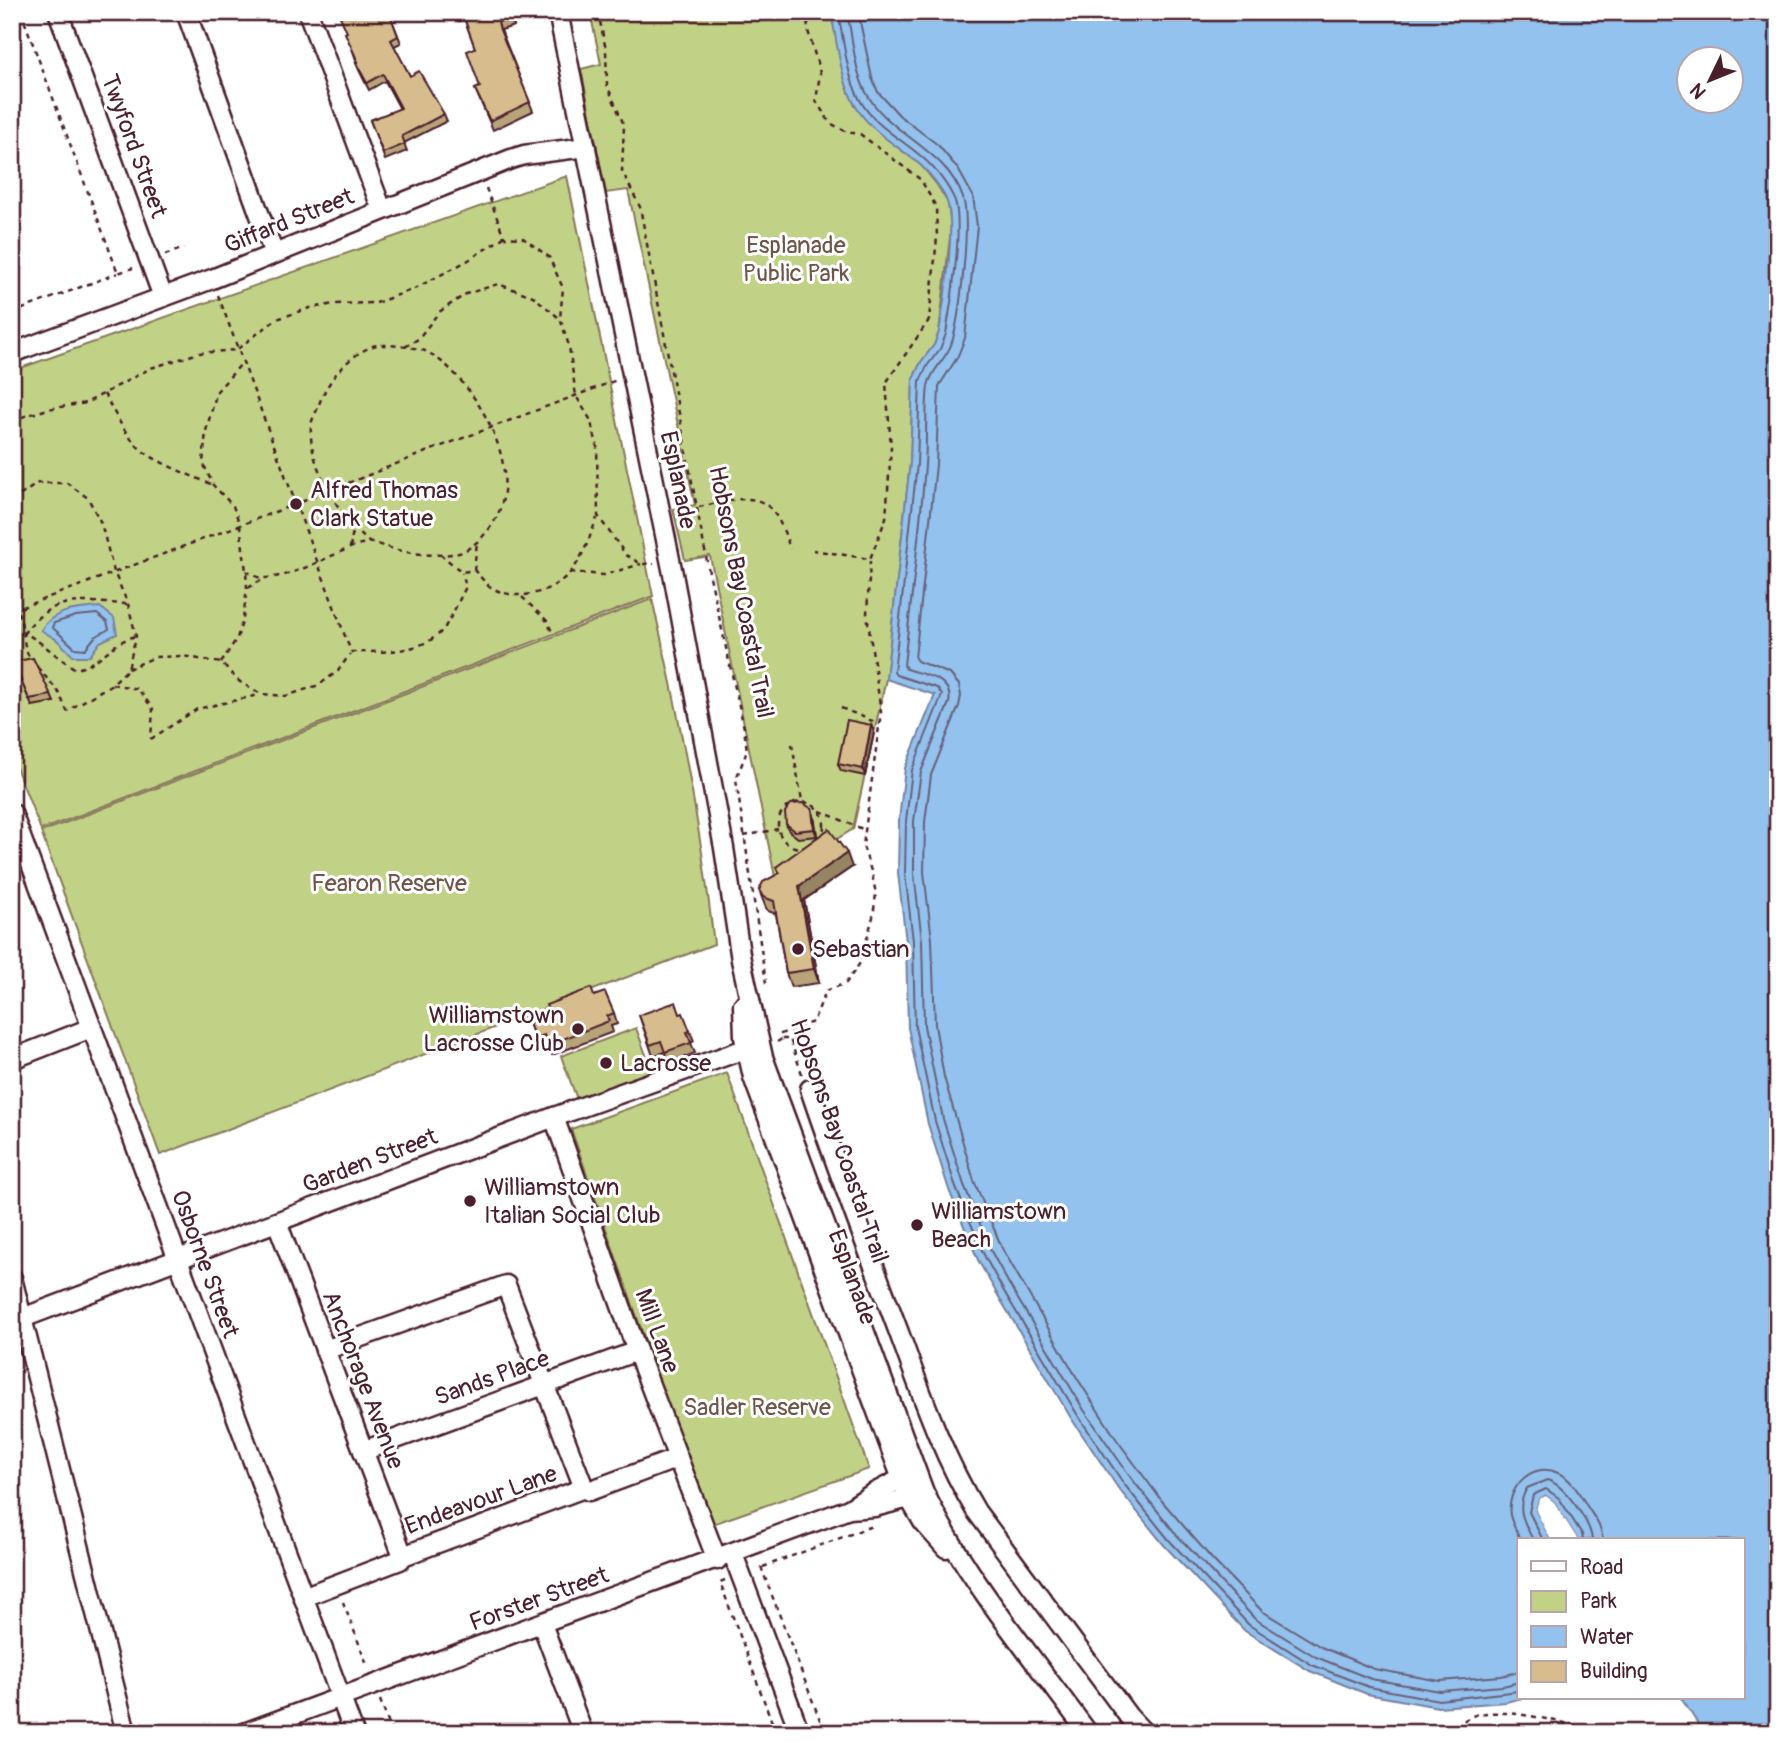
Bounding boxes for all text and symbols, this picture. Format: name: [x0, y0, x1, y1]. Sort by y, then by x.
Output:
north arrow: [1674, 46, 1744, 116]
street label: Twyford Street: [95, 70, 173, 222]
text: N: [1685, 78, 1711, 104]
street label: Giffard Street: [220, 182, 358, 260]
park label: Esplanade Public Park: [743, 231, 849, 288]
street label: Esplanade: [653, 428, 703, 532]
street label: Hobsons Bay Coastal Trail: [702, 464, 780, 720]
place label: Alfred Thomas Clark Statue: [310, 476, 458, 533]
marker: Alfred Thomas Clark Statue: [288, 496, 304, 512]
park label: Fearon Reserve: [311, 869, 467, 898]
place label: Sebastian: [812, 935, 909, 964]
marker: Sebastian: [790, 941, 806, 957]
place label: Williamstown Lacrosse Club: [423, 1001, 564, 1058]
street label: Hobsons Bay Coastal Trail: [784, 1015, 894, 1267]
marker: Williamstown Lacrosse Club: [570, 1021, 586, 1037]
place label: Lacrosse: [620, 1049, 711, 1078]
marker: Lacrosse: [598, 1055, 614, 1071]
street label: Garden Street: [298, 1122, 442, 1200]
place label: Williamstown Italian Social Club: [484, 1173, 661, 1230]
street label: Osborne Street: [165, 1186, 245, 1342]
marker: Williamstown Italian Social Club: [462, 1193, 478, 1209]
place label: Williamstown Beach: [931, 1197, 1066, 1254]
marker: Williamstown Beach: [909, 1217, 925, 1233]
street label: Esplanade: [821, 1225, 883, 1329]
street label: Mill Lane: [628, 1285, 686, 1377]
street label: Anchorage Avenue: [316, 1287, 410, 1473]
street label: Sands Place: [431, 1344, 553, 1412]
park label: Sadler Reserve: [683, 1393, 831, 1422]
street label: Endeavour Lane: [401, 1459, 561, 1541]
legend: [1517, 1538, 1744, 1700]
text: Road: [1580, 1554, 1624, 1581]
street label: Forster Street: [466, 1560, 613, 1638]
text: Park: [1580, 1588, 1617, 1615]
text: Water: [1580, 1624, 1634, 1651]
text: Building: [1580, 1658, 1647, 1685]

